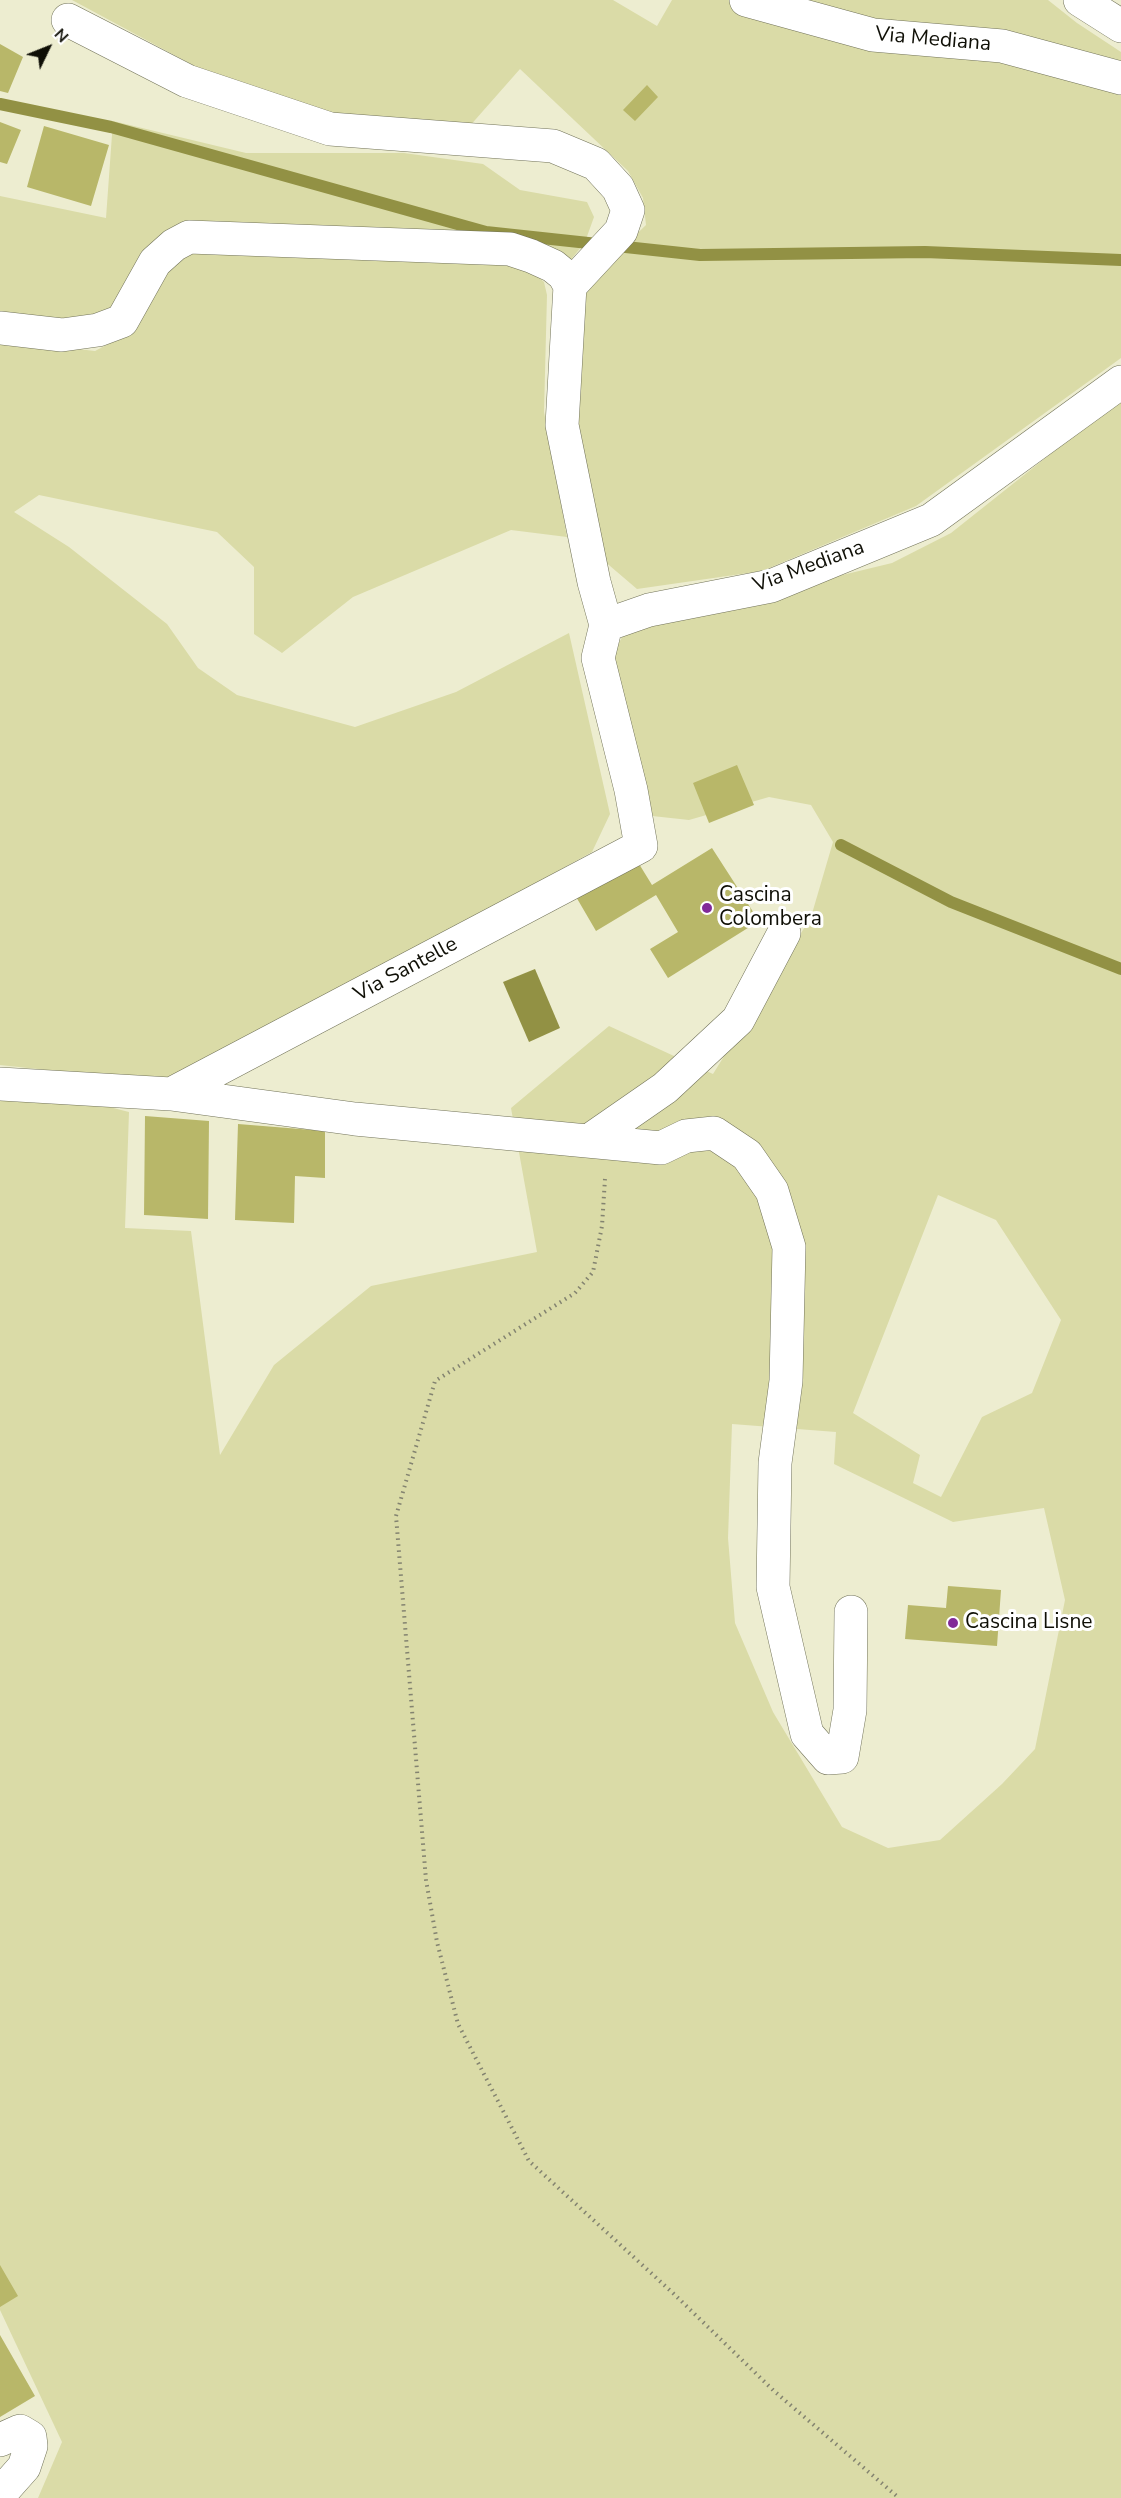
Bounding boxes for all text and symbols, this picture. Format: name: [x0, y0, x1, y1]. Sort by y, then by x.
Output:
north arrow: [18, 18, 78, 78]
street label: Via Mediana: [874, 22, 992, 58]
text: N: [49, 24, 73, 48]
street label: Via Mediana: [750, 535, 868, 599]
place label: Cascina Colombera: [719, 883, 822, 933]
marker: Cascina Colombera: [700, 901, 714, 915]
street label: Via Santelle: [350, 932, 462, 1008]
place label: Cascina Lisne: [965, 1610, 1093, 1636]
marker: Cascina Lisne: [946, 1616, 960, 1630]

